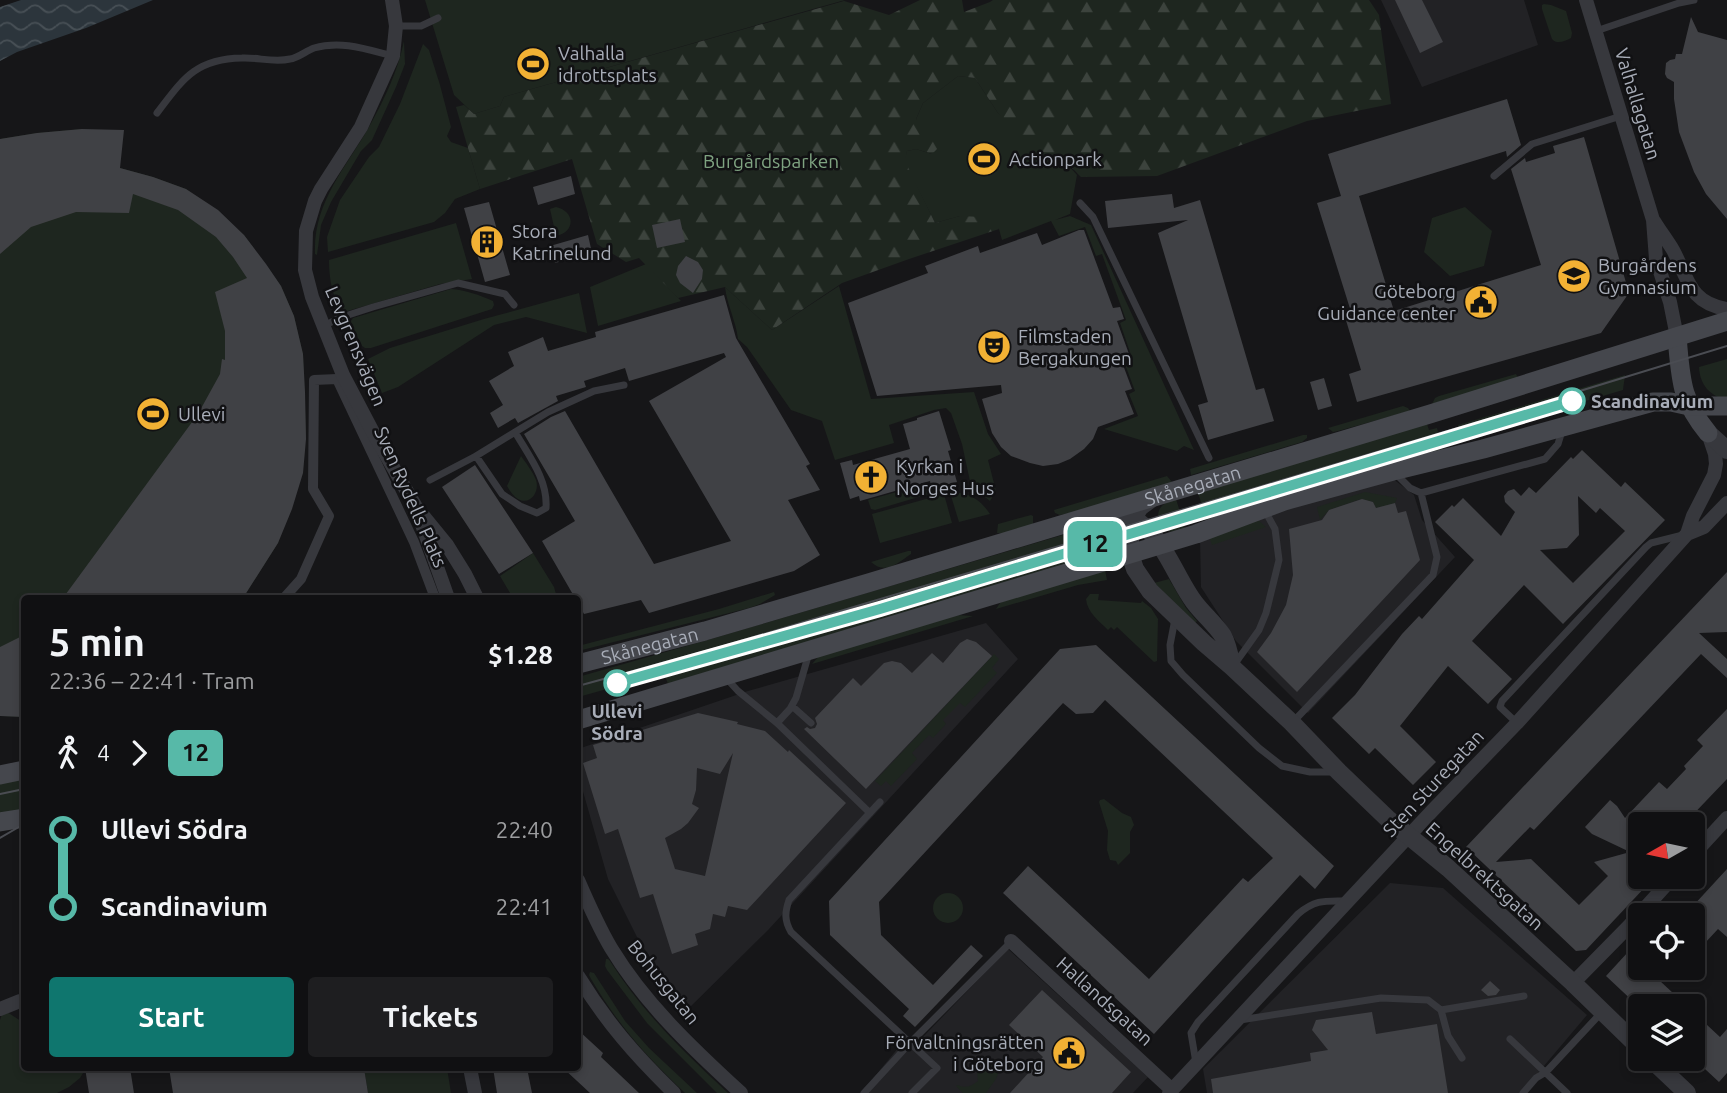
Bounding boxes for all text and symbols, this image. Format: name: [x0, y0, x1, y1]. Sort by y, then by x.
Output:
place label: Valhalla idrottsplats: [558, 42, 657, 86]
sports icon: Valhalla idrottsplats: [514, 45, 552, 83]
street label: Valhallagatan: [1611, 46, 1665, 162]
sports icon: Actionpark: [965, 140, 1003, 178]
place label: Actionpark: [1009, 148, 1102, 170]
park label: Burgårdsparken: [703, 150, 839, 172]
place label: Stora Katrinelund: [512, 220, 612, 264]
building icon: Stora Katrinelund: [468, 223, 506, 261]
place label: Burgårdens Gymnasium: [1598, 254, 1697, 298]
school or university icon: Burgårdens Gymnasium: [1555, 257, 1593, 295]
place label: Göteborg Guidance center: [1317, 280, 1456, 324]
street label: Levgrensvägen: [321, 283, 391, 409]
public building icon: Göteborg Guidance center: [1462, 283, 1500, 321]
place label: Filmstaden Bergakungen: [1018, 325, 1132, 369]
theatre icon: Filmstaden Bergakungen: [975, 328, 1013, 366]
marker: Scandinavium: [1559, 388, 1585, 414]
place label: Scandinavium: [1591, 390, 1713, 412]
sports icon: Ullevi: [134, 395, 172, 433]
place label: Ullevi: [178, 403, 225, 425]
street label: Sven Rydells Plats: [370, 423, 452, 571]
place label: Kyrkan i Norges Hus: [896, 455, 994, 499]
church icon: Kyrkan i Norges Hus: [852, 458, 890, 496]
street label: Skånegatan: [1142, 461, 1243, 510]
line badge: 12: [1064, 521, 1126, 567]
text: 12: [1081, 530, 1109, 557]
text: 5 min: [49, 621, 145, 663]
street label: Skånegatan: [599, 622, 701, 669]
text: $1.28: [488, 640, 553, 669]
text: 22:36 – 22:41 · Tram: [49, 668, 255, 693]
marker: Ullevi Södra: [604, 670, 630, 696]
place label: Ullevi Södra: [591, 700, 643, 744]
street label: Sten Sturegatan: [1378, 725, 1488, 841]
icon: walk: [49, 734, 87, 772]
icon: forward: [120, 734, 158, 772]
text: 12: [182, 739, 209, 766]
text: 4: [97, 740, 110, 765]
north arrow: [1628, 812, 1704, 889]
map controls: [1628, 812, 1705, 1071]
text: Ullevi Södra: [101, 815, 248, 844]
text: 22:40: [495, 817, 553, 842]
street label: Engelbrektsgatan: [1422, 817, 1548, 935]
text: Scandinavium: [101, 892, 268, 921]
text: 22:41: [495, 894, 553, 919]
button: locate: [1628, 903, 1705, 980]
street label: Bohusgatan: [623, 935, 705, 1029]
street label: Hallandsgatan: [1052, 952, 1158, 1050]
button: Start: [49, 977, 294, 1057]
button: Tickets: [308, 977, 553, 1057]
button: layers: [1628, 994, 1705, 1071]
place label: Förvaltningsrätten i Göteborg: [885, 1031, 1044, 1075]
public building icon: Förvaltningsrätten i Göteborg: [1050, 1034, 1088, 1072]

